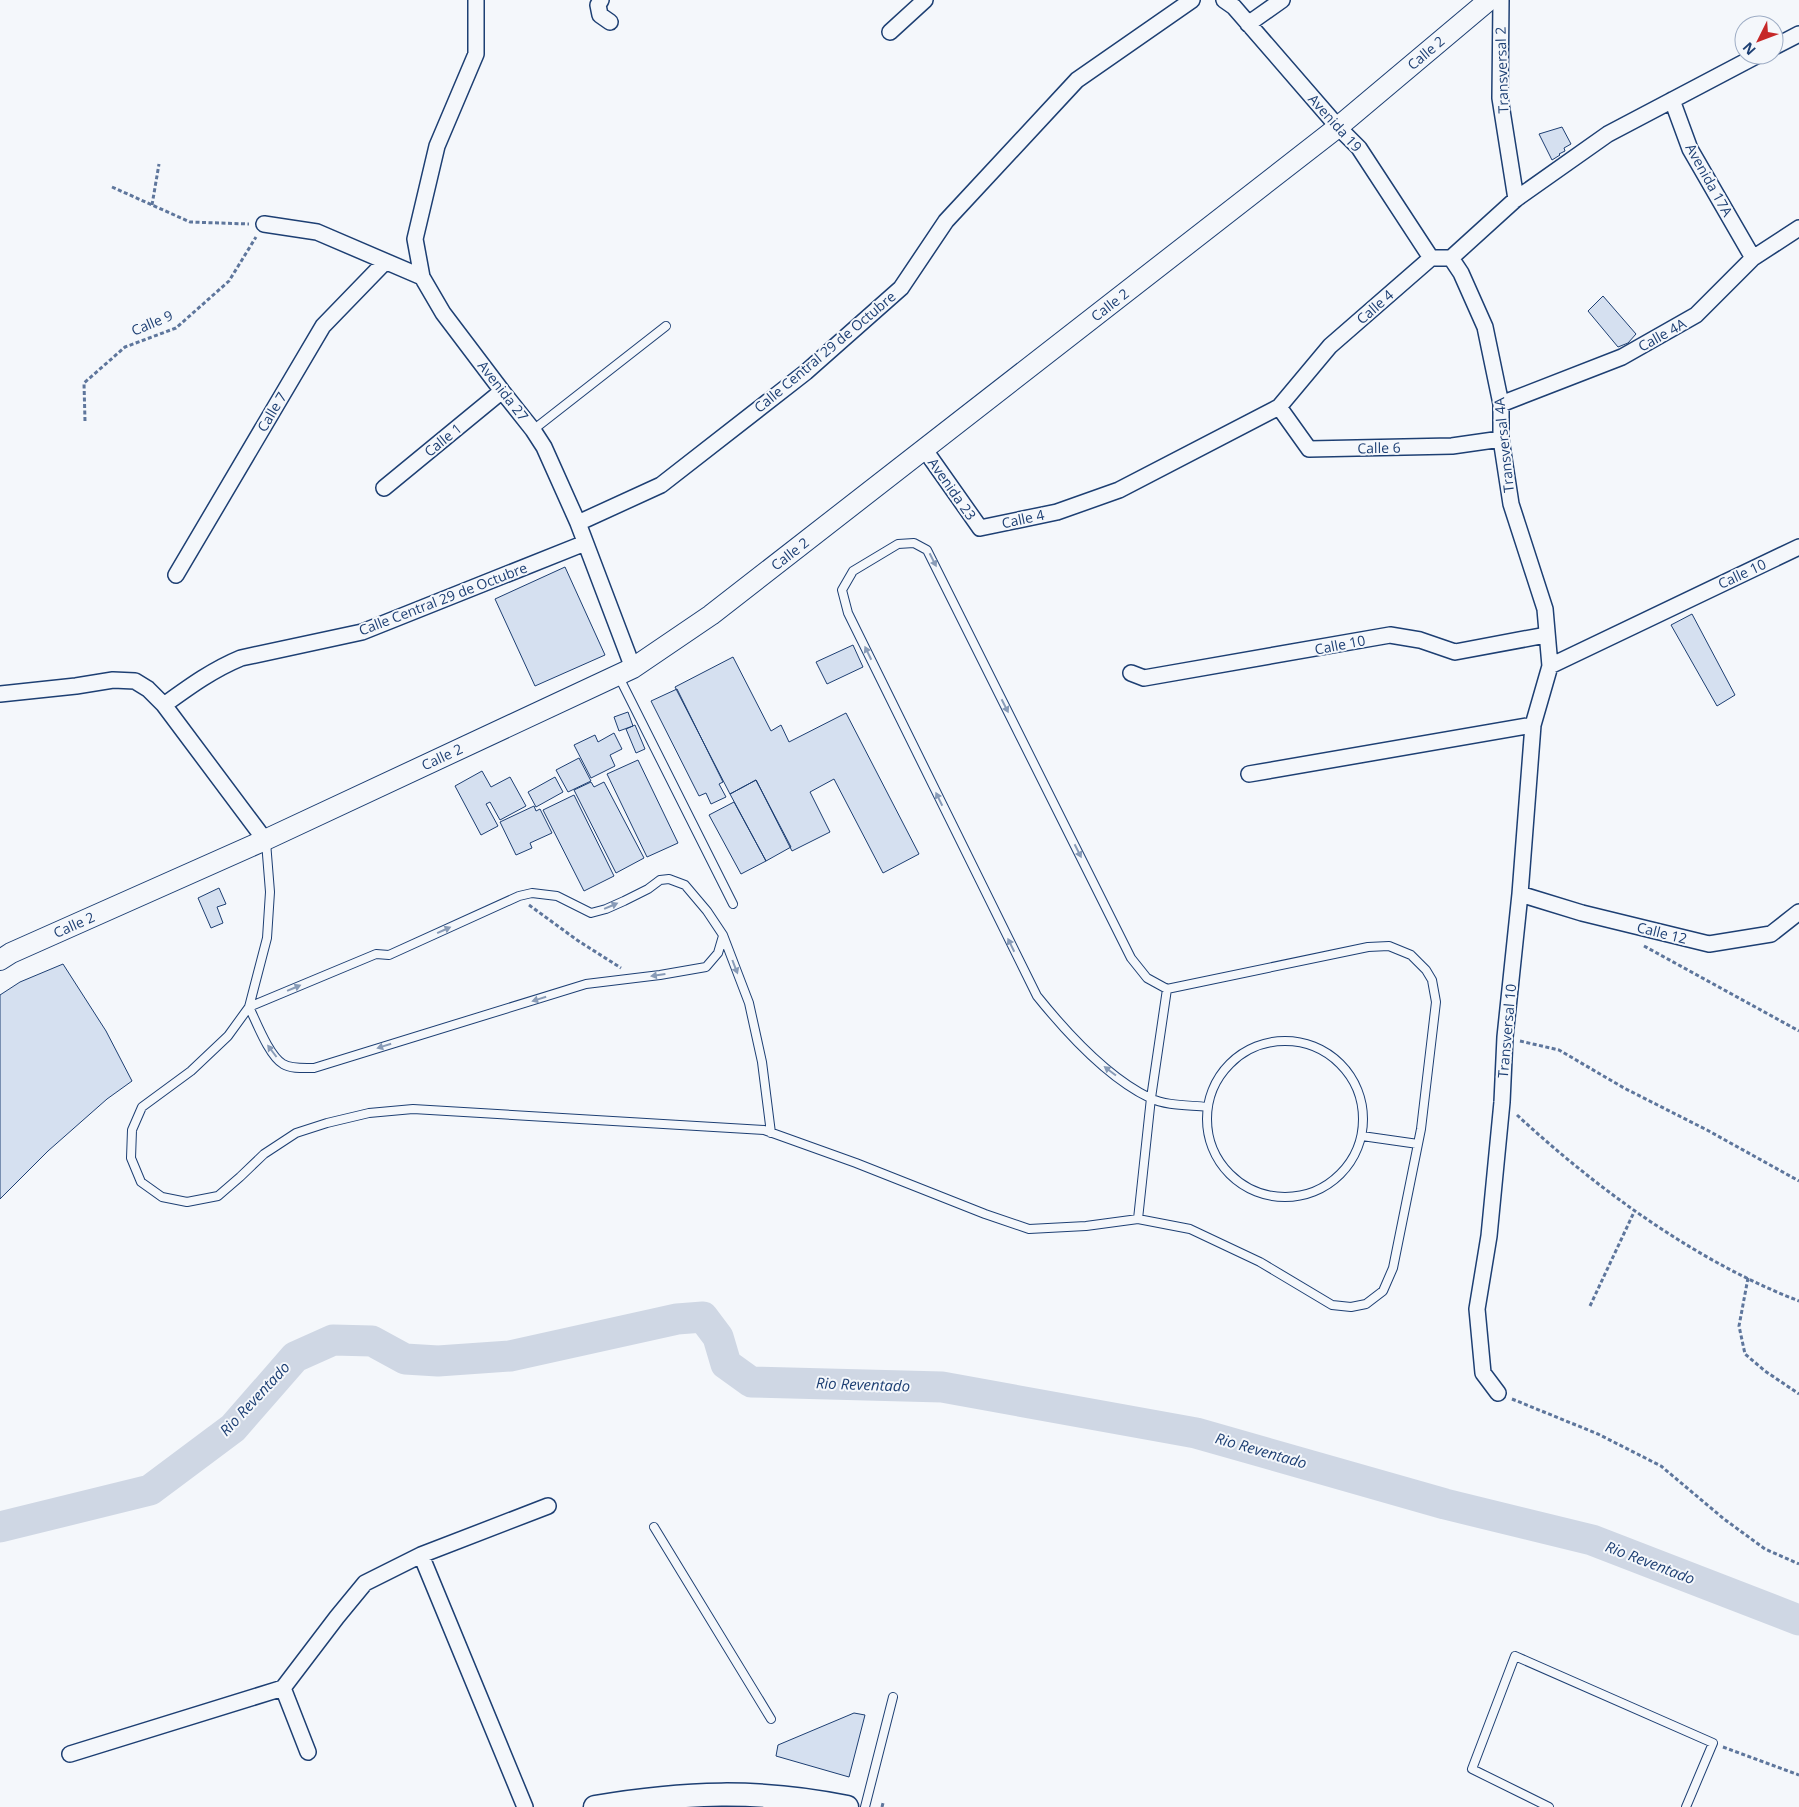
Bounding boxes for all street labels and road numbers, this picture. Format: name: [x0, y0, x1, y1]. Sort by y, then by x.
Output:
street label: Transversal 2: [1490, 26, 1513, 114]
street label: Calle 2: [1403, 31, 1448, 74]
street label: Avenida 19: [1304, 90, 1366, 156]
street label: Avenida 17A: [1682, 140, 1737, 220]
street label: Calle 2: [1087, 284, 1133, 325]
street label: Calle 4: [1352, 285, 1397, 328]
street label: Calle Central 29 de Octubre: [750, 287, 899, 416]
street label: Calle 9: [128, 305, 175, 340]
street label: Calle 4A: [1634, 314, 1689, 355]
street label: Avenida 27: [474, 357, 533, 425]
street label: Calle 7: [252, 388, 291, 435]
street label: Transversal 4A: [1489, 396, 1518, 494]
street label: Calle 1: [420, 419, 465, 461]
street label: Calle 6: [1357, 438, 1401, 457]
street label: Avenida 23: [924, 454, 981, 524]
street label: Calle 4: [1000, 505, 1046, 532]
street label: Calle 2: [767, 533, 813, 574]
street label: Calle 10: [1715, 554, 1769, 593]
street label: Calle Central 29 de Octubre: [356, 558, 530, 639]
street label: Calle 10: [1313, 630, 1367, 659]
street label: Calle 2: [418, 739, 465, 774]
street label: Calle 2: [50, 907, 97, 942]
street label: Calle 12: [1635, 917, 1689, 948]
street label: Transversal 10: [1493, 983, 1520, 1079]

